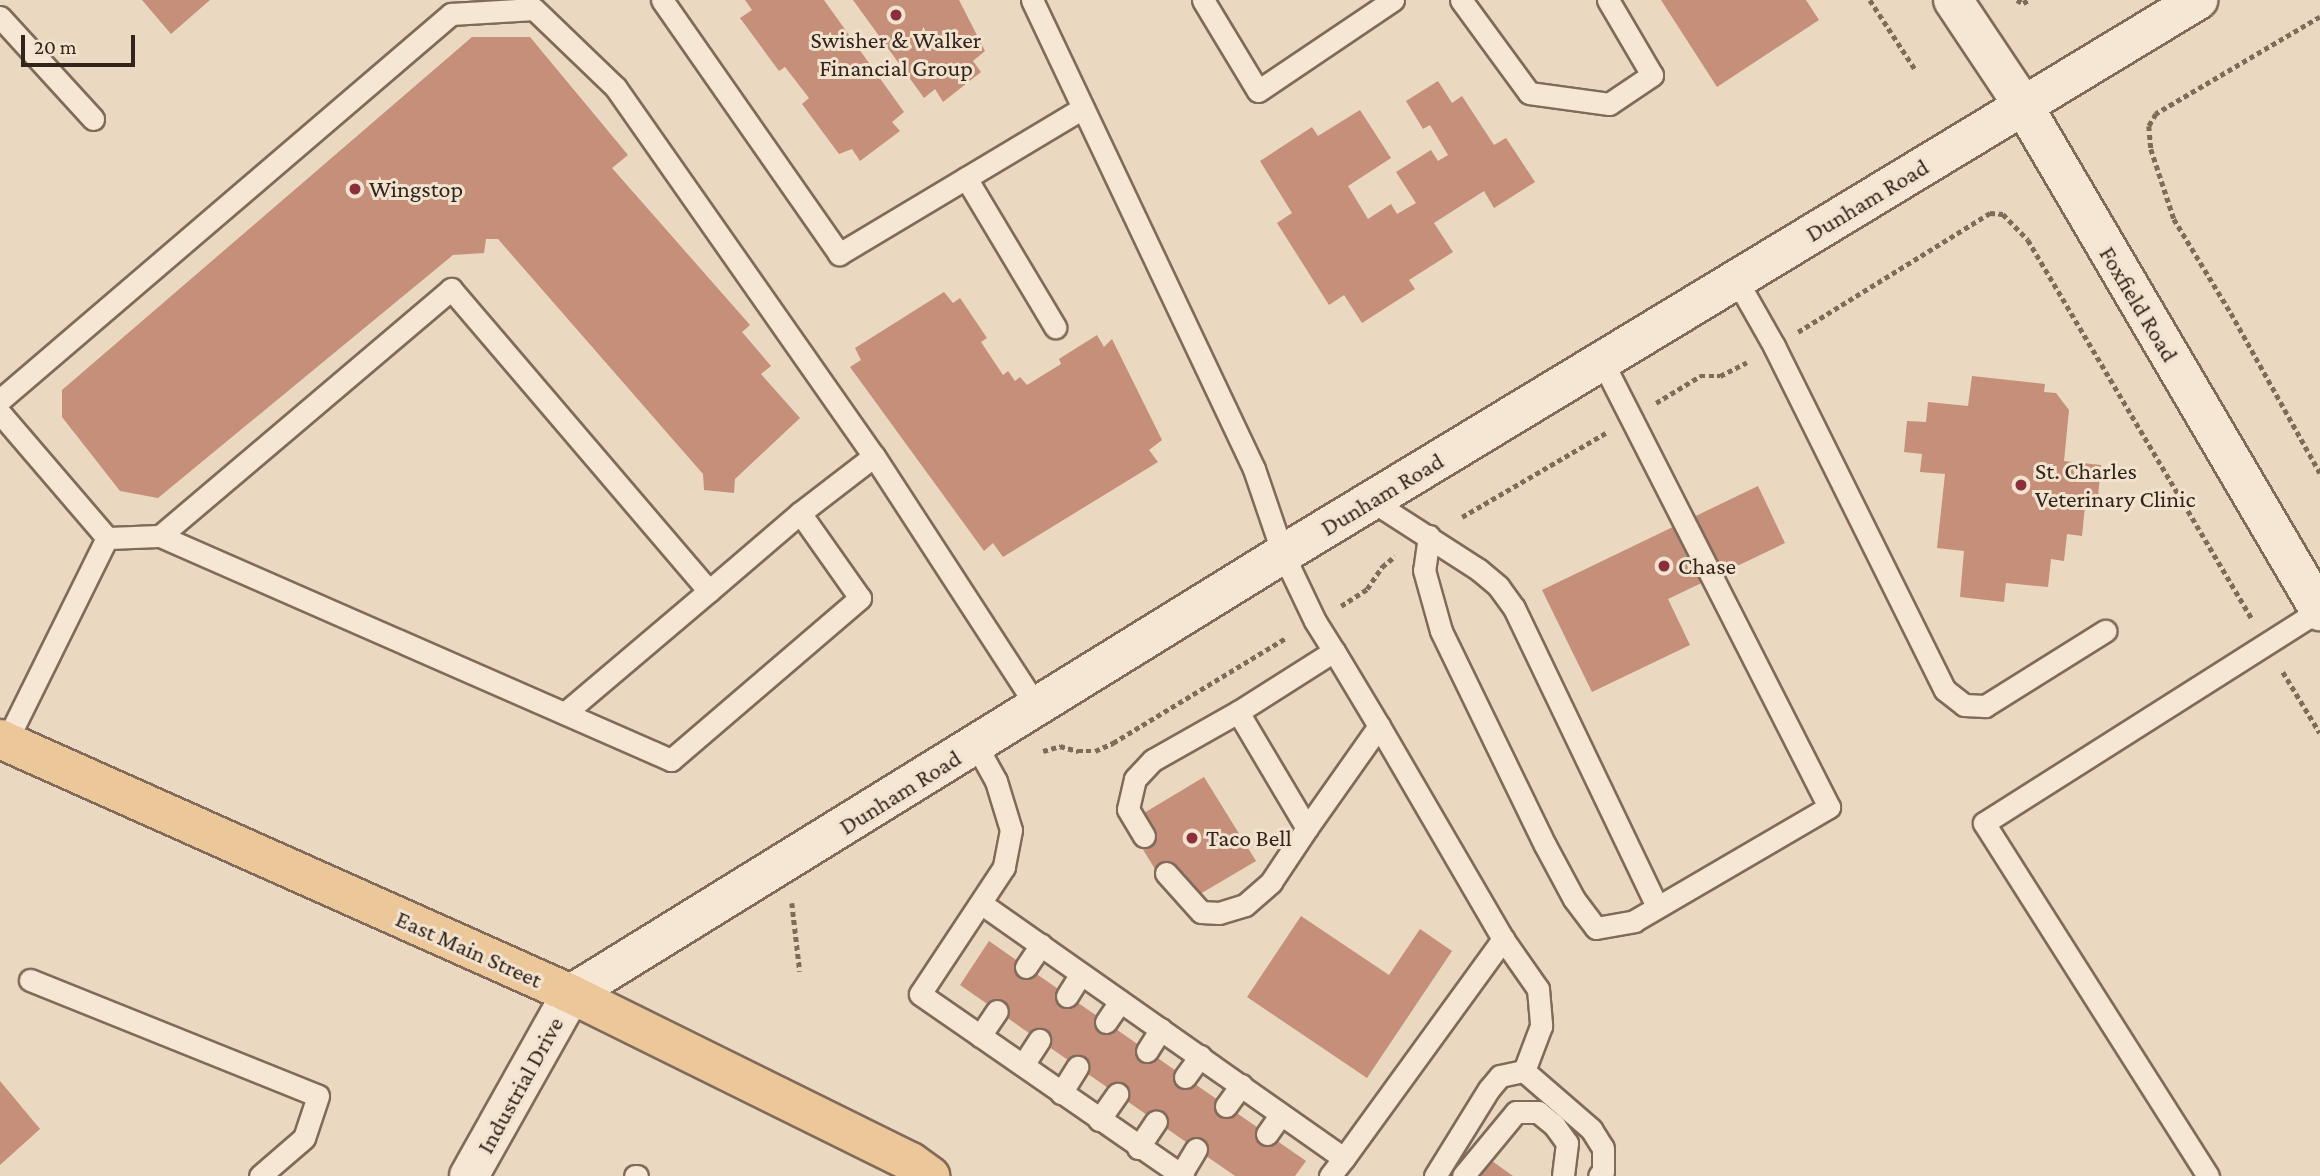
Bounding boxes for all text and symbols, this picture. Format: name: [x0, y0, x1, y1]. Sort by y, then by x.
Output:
marker: Swisher & Walker Financial Group: [888, 7, 904, 23]
scale bar: [24, 21, 138, 65]
place label: Swisher & Walker Financial Group: [811, 26, 981, 82]
text: 20 m: [34, 35, 77, 59]
street label: Dunham Road: [1800, 152, 1934, 248]
place label: Wingstop: [369, 175, 463, 203]
marker: Wingstop: [347, 181, 363, 197]
street label: Foxfield Road: [2093, 241, 2185, 367]
street label: Dunham Road: [1315, 446, 1449, 542]
place label: St. Charles Veterinary Clinic: [2035, 457, 2195, 513]
marker: St. Charles Veterinary Clinic: [2013, 477, 2029, 493]
place label: Chase: [1678, 552, 1736, 580]
marker: Chase: [1656, 558, 1672, 574]
street label: Dunham Road: [834, 743, 966, 841]
place label: Taco Bell: [1206, 824, 1292, 852]
marker: Taco Bell: [1184, 830, 1200, 846]
street label: East Main Street: [391, 904, 547, 994]
street label: Industrial Drive: [471, 1012, 569, 1158]

